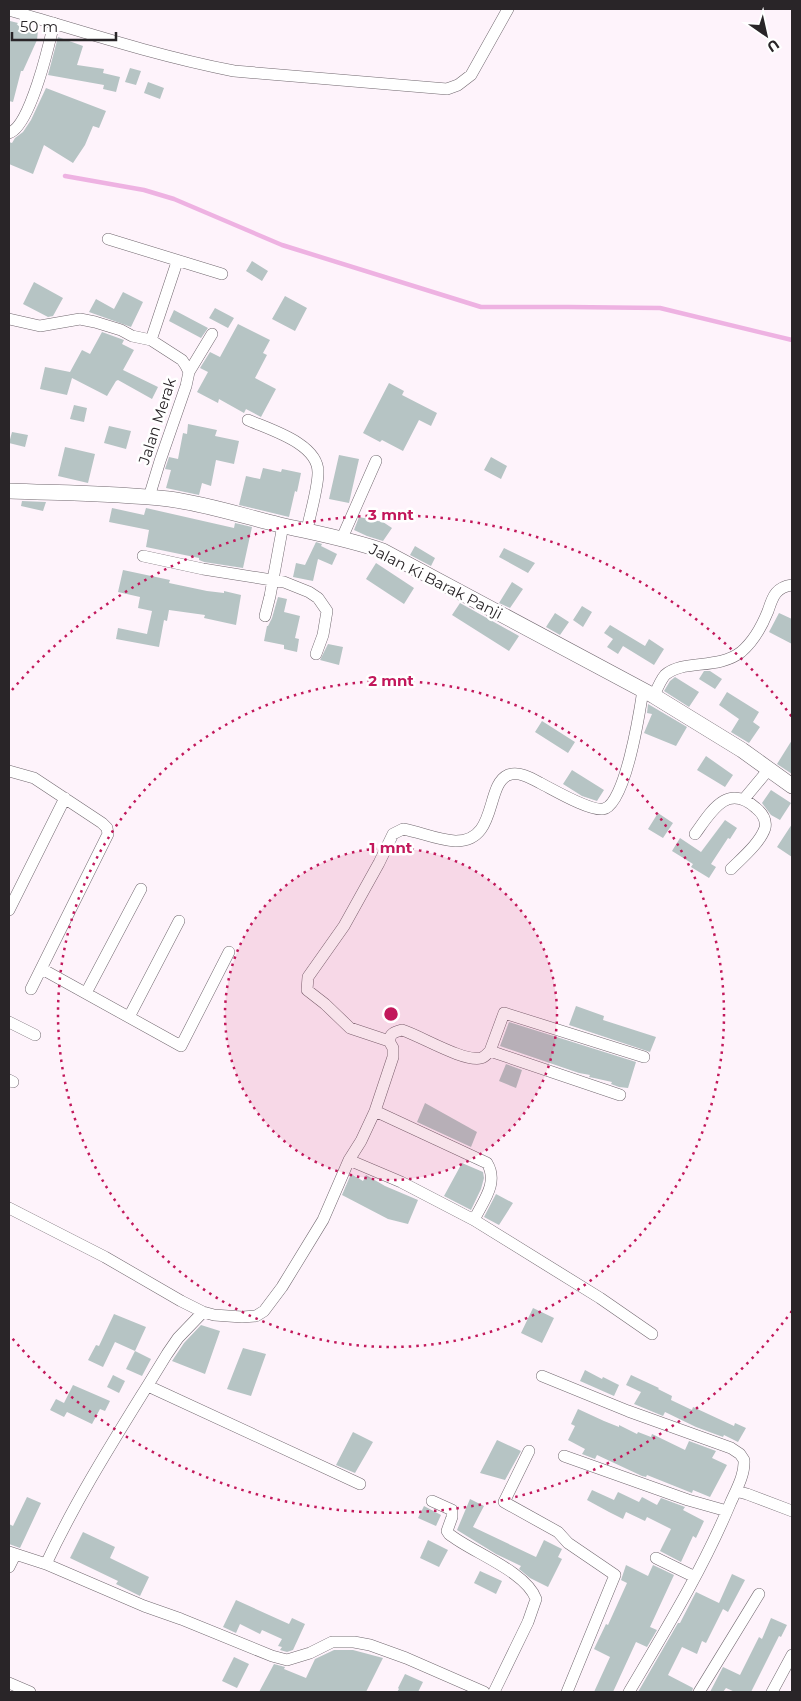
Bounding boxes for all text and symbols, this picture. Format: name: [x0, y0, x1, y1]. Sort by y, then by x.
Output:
scale bar: [12, 10, 116, 42]
north arrow: [741, 10, 791, 60]
text: 50 m: [20, 17, 58, 36]
text: U: [764, 35, 783, 56]
street label: Jalan Merak: [134, 375, 180, 468]
text: 3 mnt: [367, 505, 414, 524]
street label: Jalan Ki Barak Panji: [365, 539, 506, 623]
text: 2 mnt: [368, 671, 414, 690]
text: 1 mnt: [370, 838, 413, 857]
centre of rings: [382, 1005, 400, 1023]

